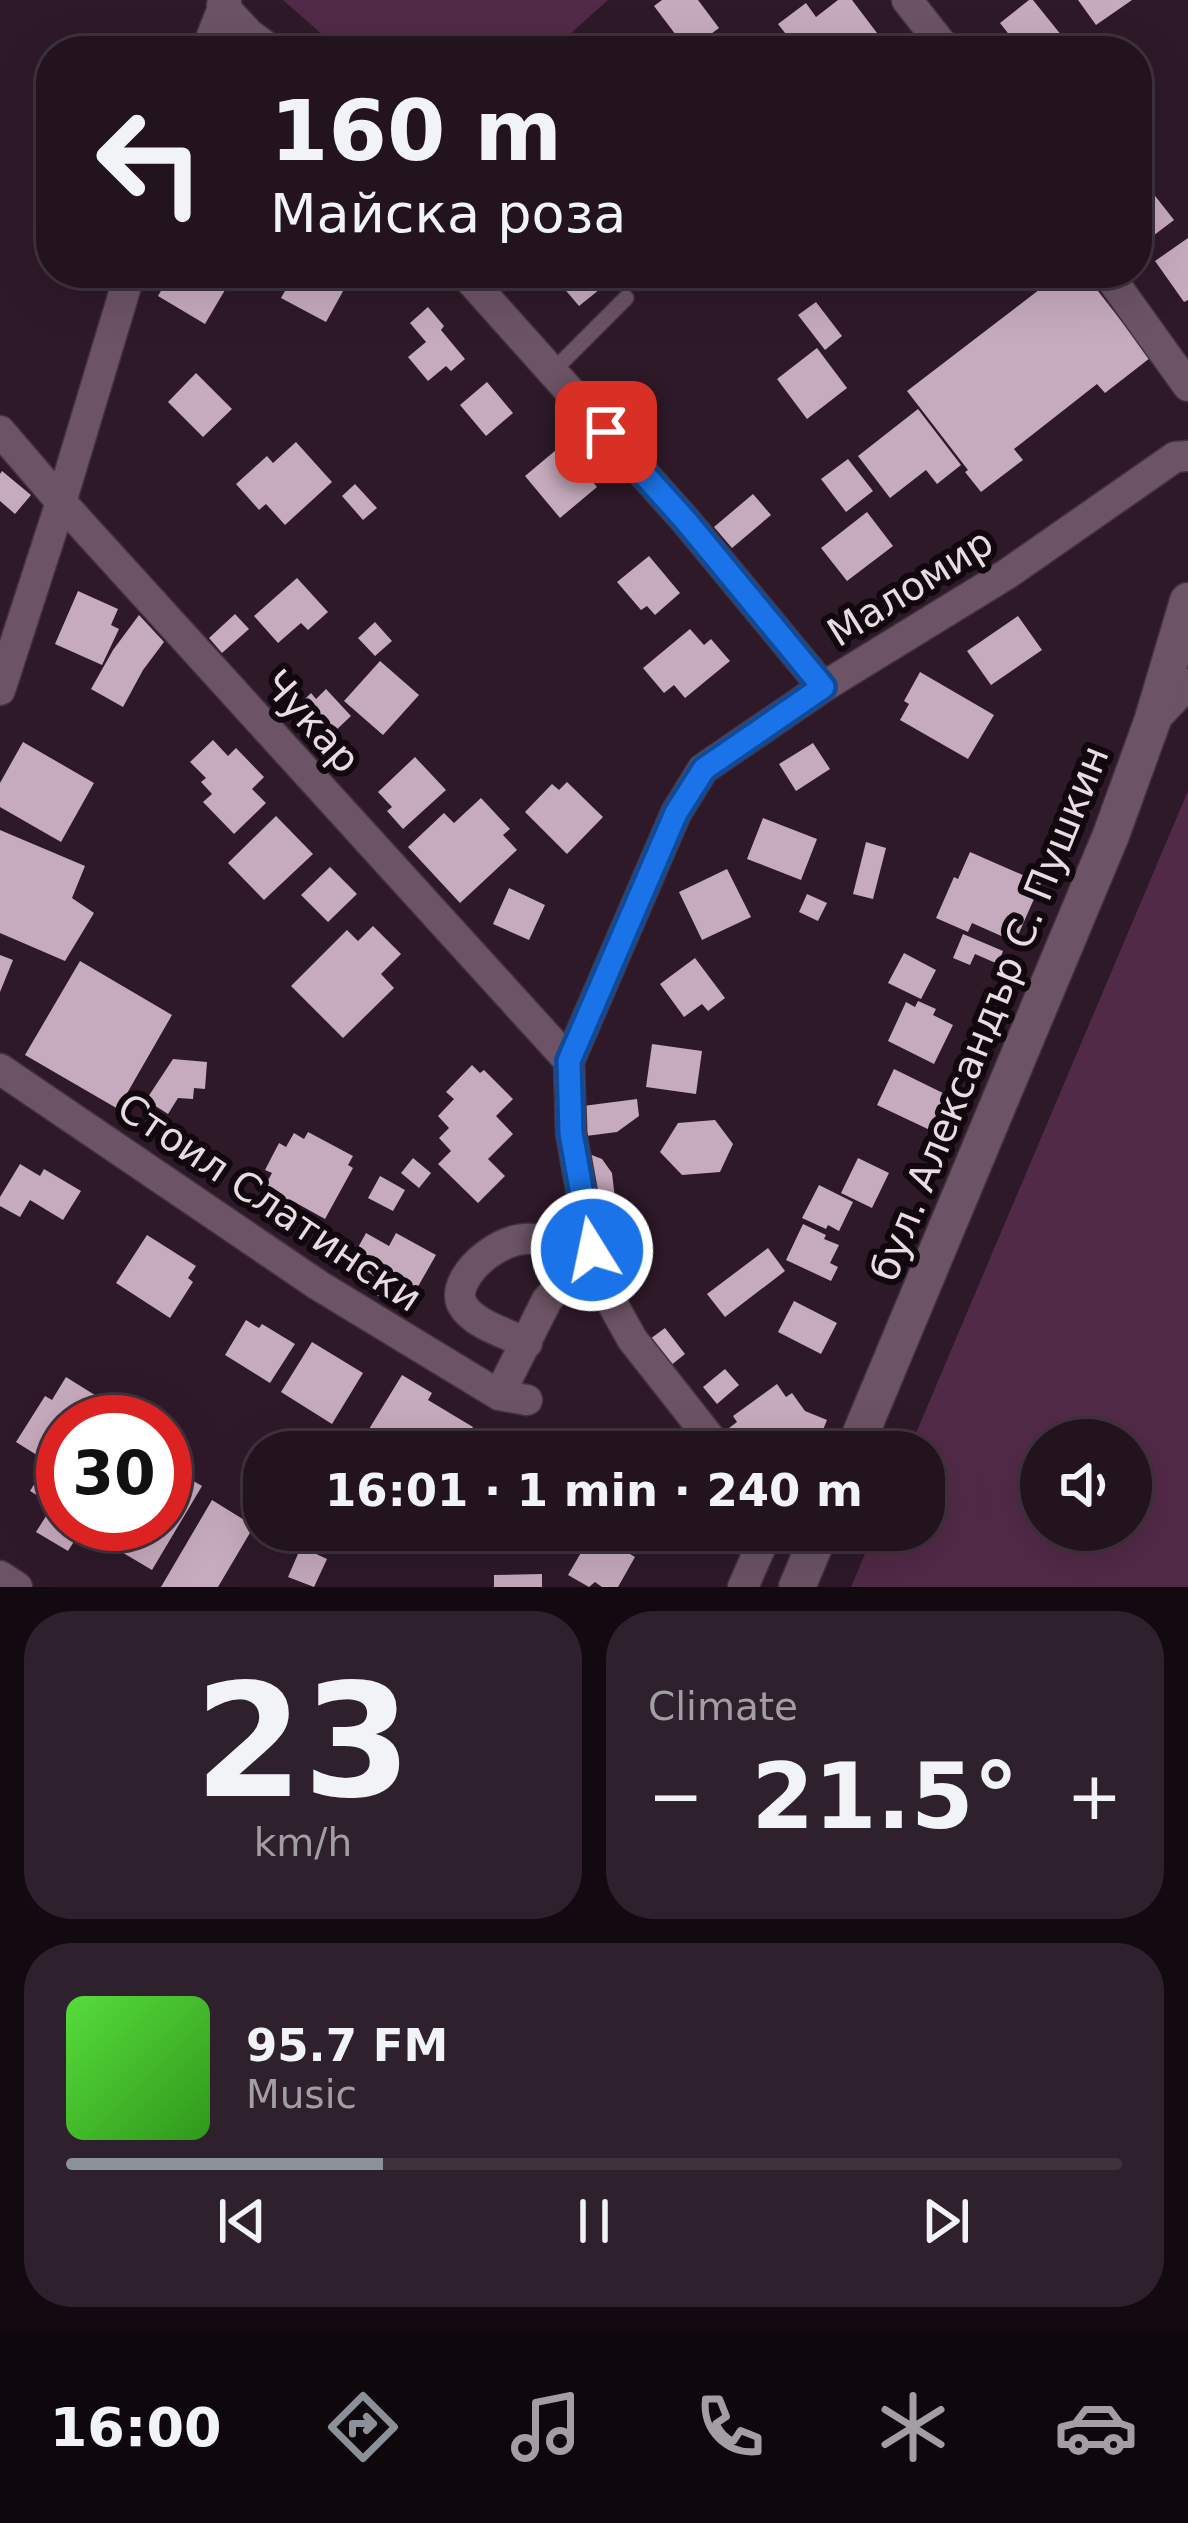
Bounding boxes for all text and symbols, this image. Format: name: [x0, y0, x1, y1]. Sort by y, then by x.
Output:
text: 160 m: [270, 82, 562, 180]
icon: left: [72, 84, 228, 240]
text: Майска роза: [270, 182, 626, 245]
pin: [555, 381, 657, 483]
icon: arrive: [573, 399, 639, 465]
street label: Маломир: [820, 519, 1001, 656]
street label: Чукар: [254, 661, 369, 782]
street label: бул. Александър С. Пушкин: [861, 739, 1118, 1287]
street label: Стоил Слатински: [109, 1084, 430, 1321]
position arrow: [529, 1187, 655, 1313]
speed limit sign: 30: [36, 1395, 192, 1551]
map controls: [1020, 1419, 1152, 1551]
button: sound: [1020, 1419, 1152, 1551]
text: 16:01 · 1 min · 240 m: [325, 1464, 863, 1517]
text: 23: [194, 1651, 412, 1833]
text: Climate: [648, 1684, 798, 1729]
text: 21.5°: [751, 1744, 1019, 1849]
text: −: [648, 1758, 703, 1835]
text: +: [1067, 1758, 1122, 1835]
text: km/h: [254, 1820, 352, 1865]
text: 95.7 FM: [246, 2019, 448, 2072]
text: Music: [246, 2072, 357, 2117]
icon: previous: [209, 2188, 275, 2254]
icon: pause: [561, 2188, 627, 2254]
icon: next: [913, 2188, 979, 2254]
icon: directions: [321, 2385, 405, 2469]
icon: music: [504, 2385, 588, 2469]
icon: phone: [688, 2385, 772, 2469]
icon: climate: [871, 2385, 955, 2469]
icon: car: [1054, 2385, 1138, 2469]
text: 16:00: [50, 2396, 222, 2459]

